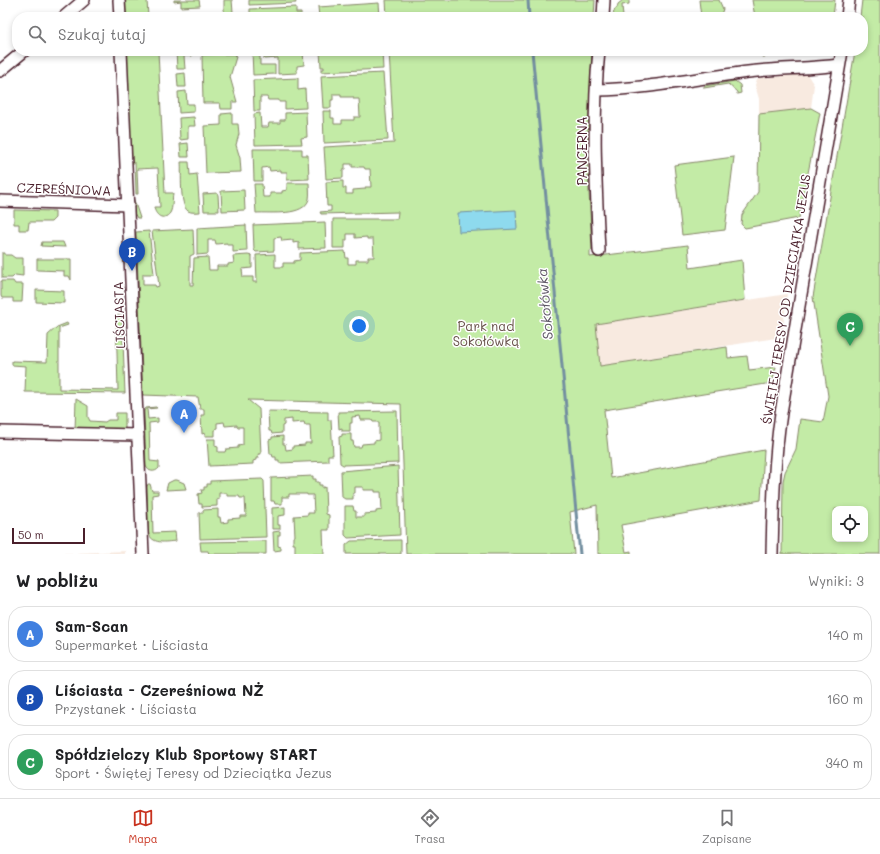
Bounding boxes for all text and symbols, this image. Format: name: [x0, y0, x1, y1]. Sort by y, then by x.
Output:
search box: [12, 12, 868, 56]
icon: search: [26, 23, 48, 45]
text: Szukaj tutaj: [58, 24, 146, 44]
street label: PANCERNA: [573, 116, 590, 186]
street label: ŚWIĘTEJ TERESY OD DZIECIĄTKA JEZUS: [757, 173, 814, 425]
street label: CZEREŚNIOWA: [16, 178, 112, 199]
pin: B: [119, 238, 145, 271]
water label: Sokołówka: [532, 268, 557, 341]
street label: LIŚCIASTA: [109, 281, 128, 349]
pin: C: [837, 313, 863, 346]
your location: [349, 316, 369, 336]
park label: Park nad Sokołówką: [453, 317, 519, 349]
pin: A: [171, 400, 197, 433]
map controls: [832, 506, 868, 542]
button: locate: [832, 506, 868, 542]
scale bar: [12, 526, 85, 545]
text: 50 m: [18, 527, 44, 542]
text: W pobliżu: [16, 569, 98, 591]
text: Wyniki: 3: [808, 572, 864, 589]
text: Sam-Scan: [55, 616, 128, 636]
text: A: [25, 626, 35, 643]
text: 140 m: [827, 626, 863, 643]
text: Supermarket · Liściasta: [55, 636, 209, 653]
text: Liściasta - Czereśniowa NŻ: [55, 680, 264, 700]
text: B: [26, 690, 34, 707]
text: 160 m: [827, 690, 863, 707]
text: Przystanek · Liściasta: [55, 700, 197, 717]
text: Spółdzielczy Klub Sportowy START: [55, 744, 317, 764]
text: C: [25, 754, 35, 771]
text: 340 m: [825, 754, 863, 771]
text: Sport · Świętej Teresy od Dzieciątka Jezus: [55, 764, 332, 781]
tab: Mapa: [128, 807, 158, 846]
tab: Trasa: [415, 807, 445, 846]
tab: Zapisane: [702, 807, 752, 846]

